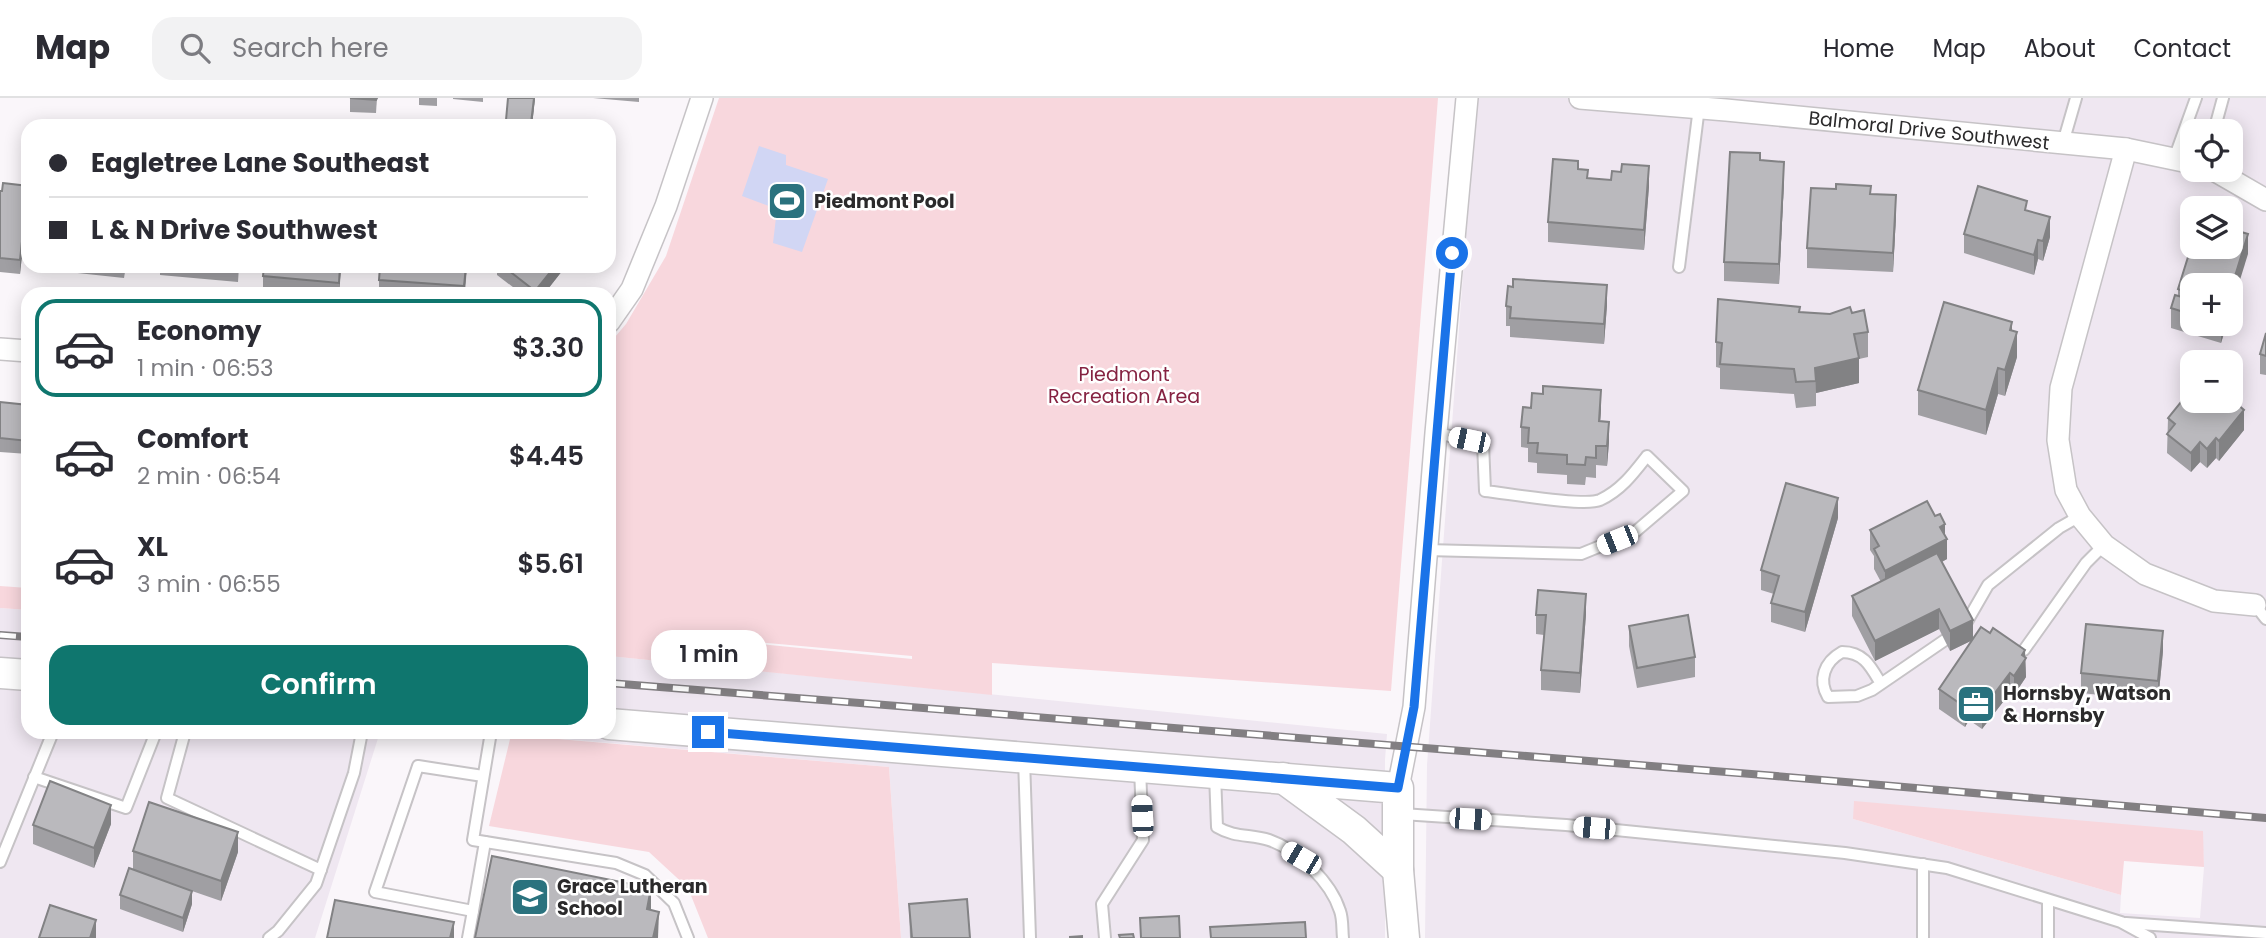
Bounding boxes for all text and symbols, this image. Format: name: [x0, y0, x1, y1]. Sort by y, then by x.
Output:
search box: [152, 17, 642, 80]
text: Map: [35, 24, 110, 71]
icon: search: [176, 29, 214, 67]
text: Search here: [232, 30, 389, 66]
text: Home: [1823, 32, 1895, 65]
text: Map: [1933, 32, 1986, 65]
text: About: [2024, 32, 2095, 65]
text: Contact: [2133, 32, 2231, 65]
street label: Balmoral Drive Southwest: [1807, 104, 2051, 157]
map controls: [2180, 119, 2243, 413]
button: locate: [2180, 119, 2243, 182]
text: Eagletree Lane Southeast: [91, 145, 429, 181]
sports icon: Piedmont Pool: [766, 180, 808, 222]
place label: Piedmont Pool: [814, 188, 955, 215]
button: layers: [2180, 196, 2243, 259]
text: L & N Drive Southwest: [91, 212, 378, 248]
route start: [1436, 237, 1468, 269]
button: +: [2180, 273, 2243, 336]
text: Economy: [137, 313, 261, 349]
icon: car: [53, 317, 116, 380]
text: $3.30: [512, 330, 584, 366]
button: −: [2180, 350, 2243, 413]
text: 1 min · 06:53: [137, 352, 274, 384]
park label: Piedmont Recreation Area: [1048, 361, 1200, 410]
text: Comfort: [137, 421, 249, 457]
icon: car: [53, 425, 116, 488]
car: [1447, 425, 1492, 455]
text: $4.45: [509, 438, 584, 474]
text: 2 min · 06:54: [137, 460, 280, 492]
car: [1594, 522, 1641, 558]
text: XL: [137, 529, 168, 565]
icon: car: [53, 533, 116, 596]
text: $5.61: [517, 546, 584, 582]
text: 3 min · 06:55: [137, 568, 281, 600]
callout: 1 min: [650, 630, 766, 680]
text: 1 min: [679, 638, 739, 670]
button: Confirm: [49, 645, 588, 725]
place label: Hornsby, Watson & Hornsby: [2003, 680, 2171, 729]
office icon: Hornsby, Watson & Hornsby: [1955, 683, 1997, 725]
route end: [692, 716, 724, 748]
car: [1131, 794, 1154, 838]
car: [1449, 807, 1492, 831]
car: [1573, 816, 1616, 840]
car: [1278, 838, 1325, 878]
place label: Grace Lutheran School: [557, 873, 708, 922]
school or university icon: Grace Lutheran School: [509, 876, 551, 918]

